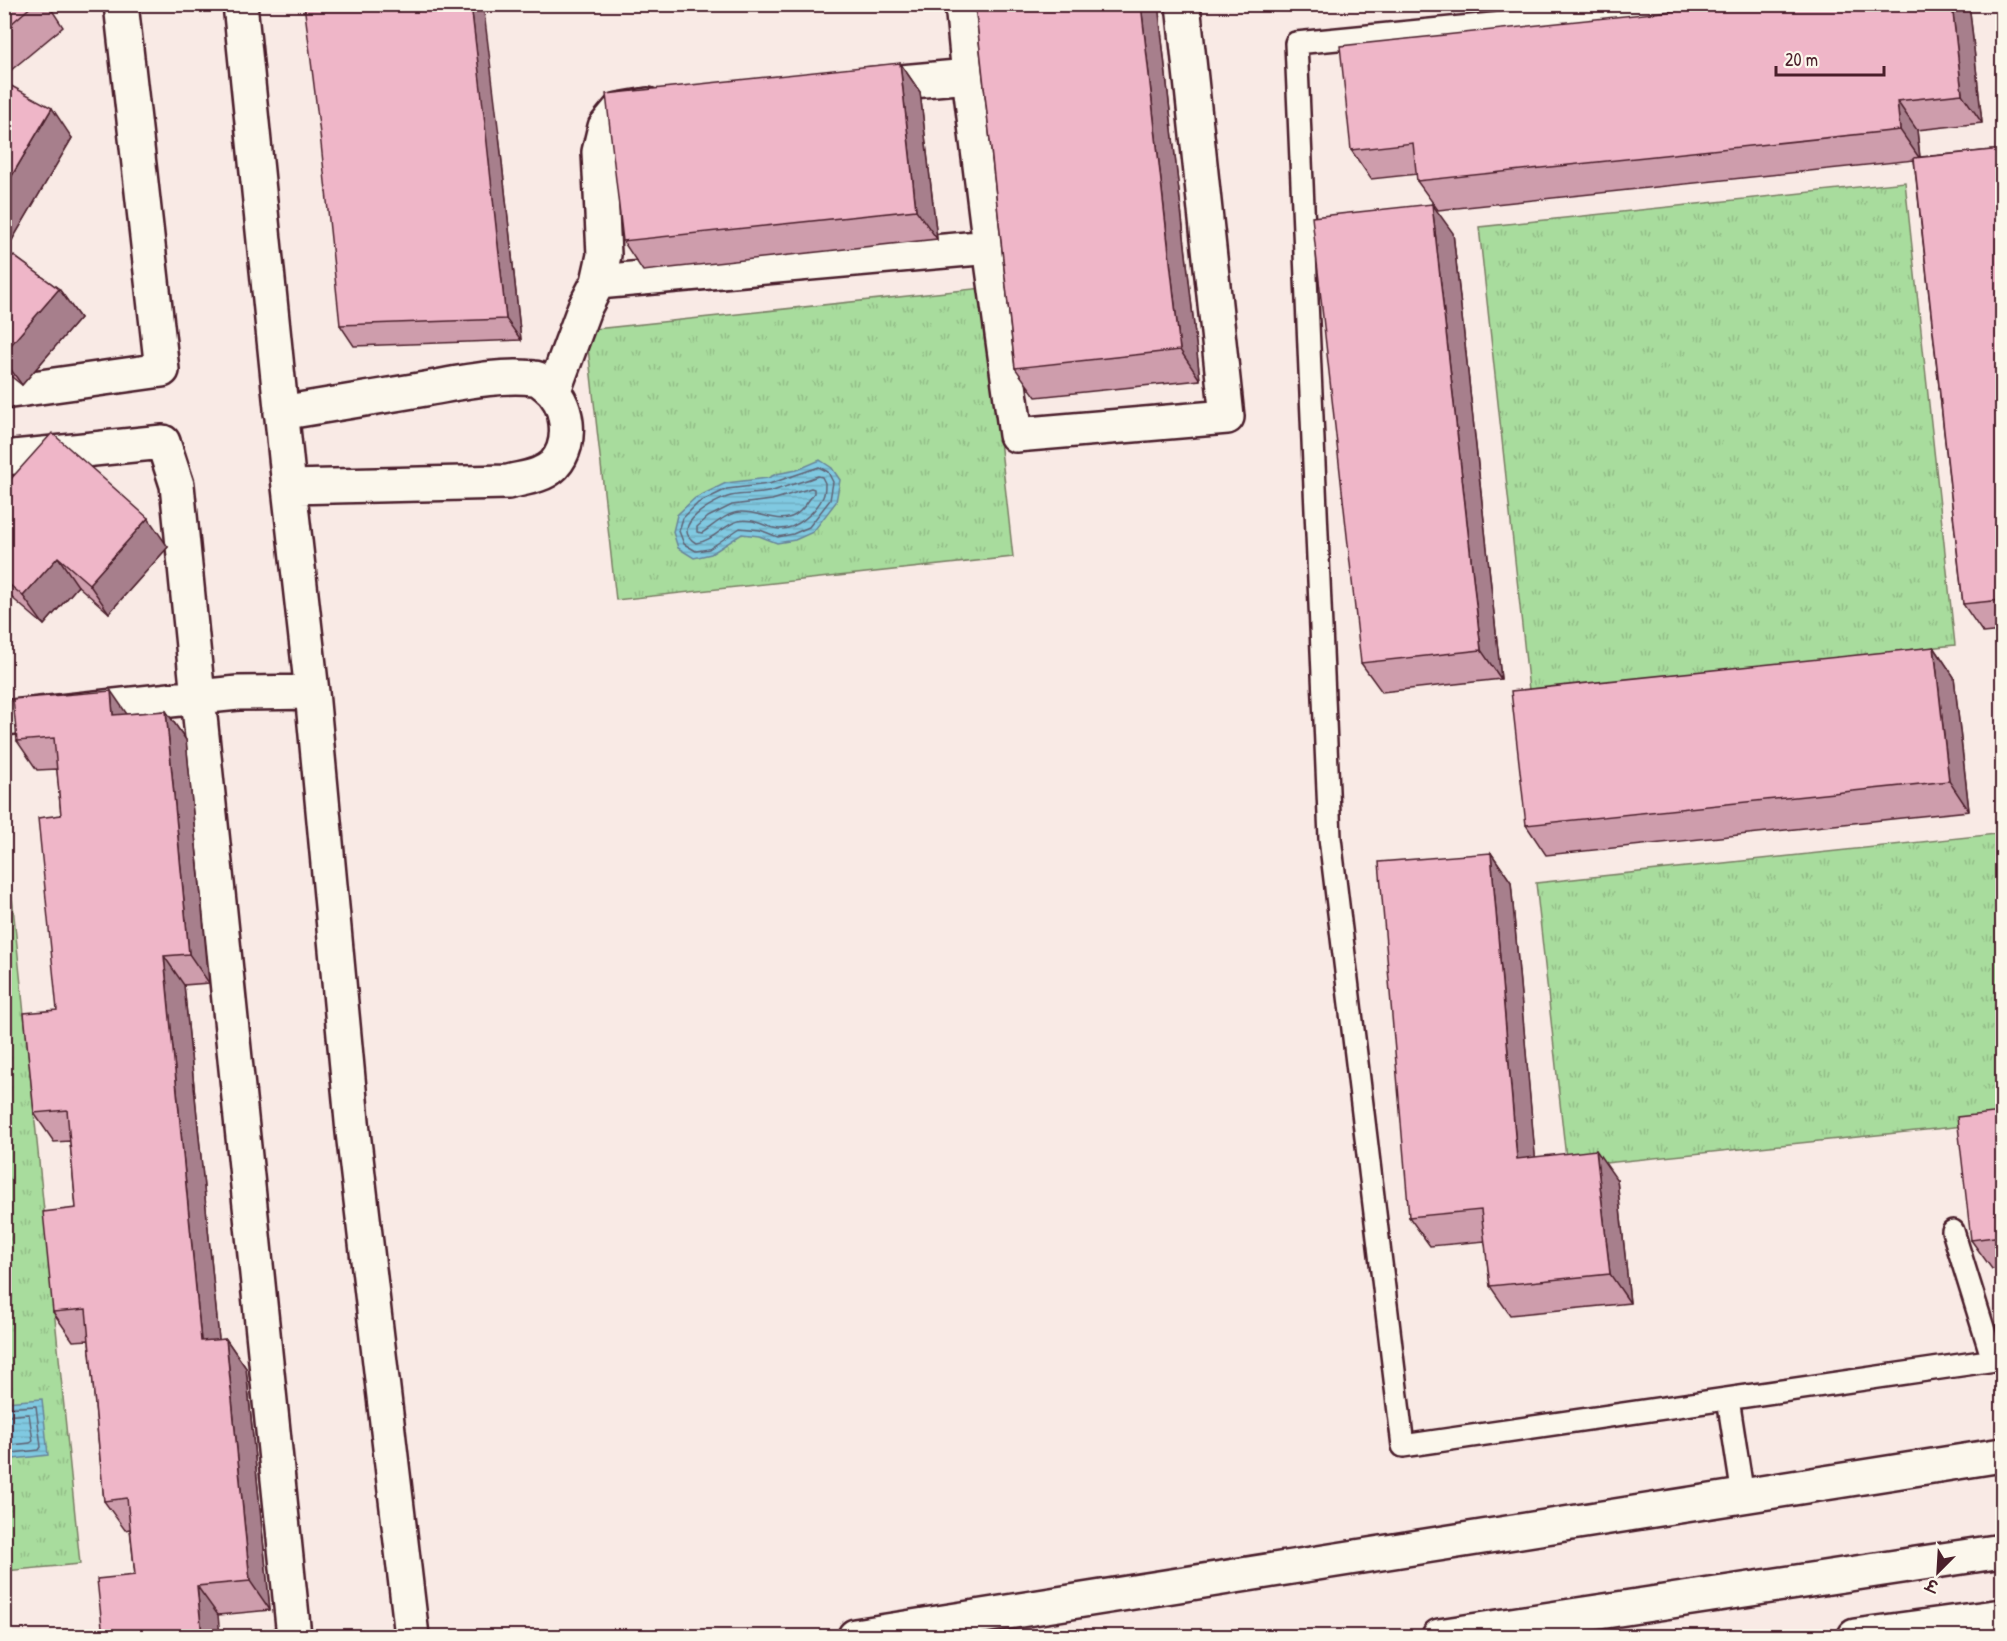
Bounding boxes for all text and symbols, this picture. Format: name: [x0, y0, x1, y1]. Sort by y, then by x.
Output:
scale bar: [1776, 39, 1884, 77]
text: 20 m: [1785, 47, 1818, 72]
north arrow: [1908, 1542, 1968, 1602]
text: उ: [1921, 1573, 1943, 1599]

